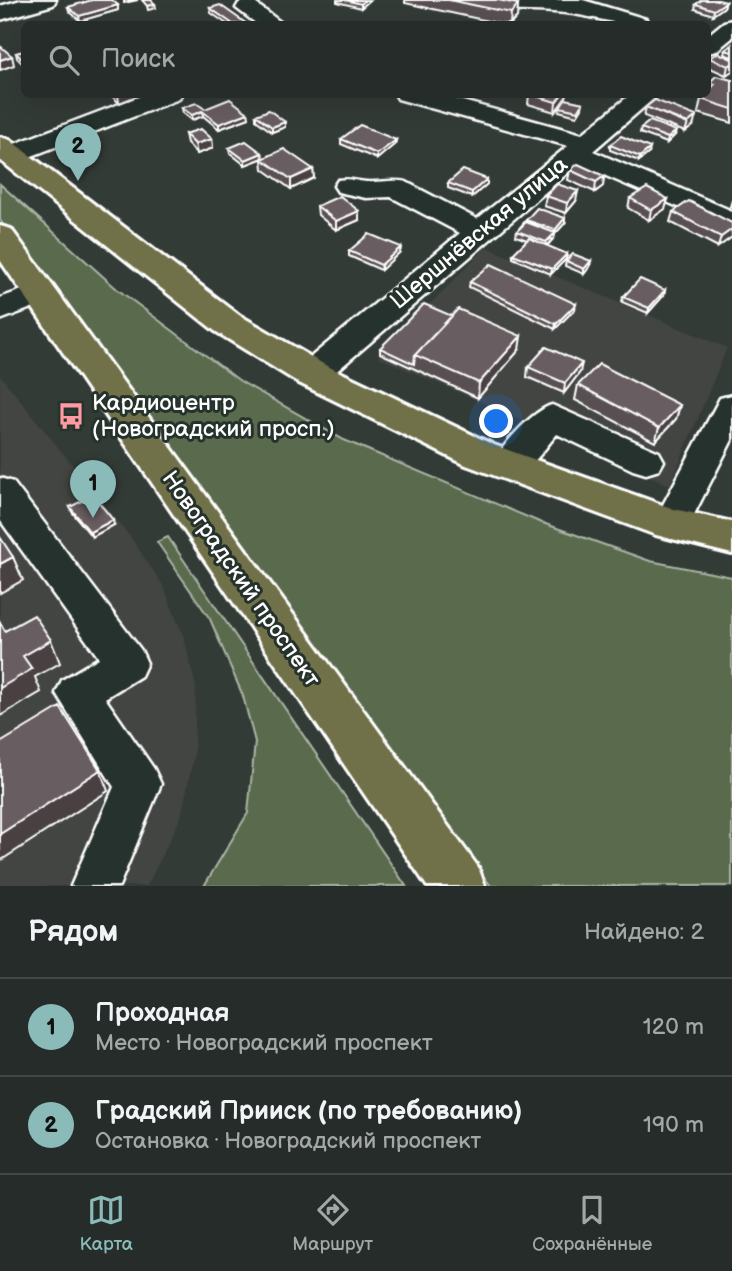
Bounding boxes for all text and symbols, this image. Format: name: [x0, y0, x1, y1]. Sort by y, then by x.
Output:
search box: [21, 21, 711, 98]
icon: search: [45, 41, 83, 79]
text: Поиск: [101, 44, 175, 75]
pin: 2: [55, 123, 101, 181]
street label: Шершнёвская улица: [385, 150, 574, 315]
place label: Кардиоцентр (Новоградский просп.): [92, 389, 335, 443]
bus stop icon: Кардиоцентр (Новоградский просп.): [56, 401, 86, 431]
your location: [479, 404, 513, 438]
pin: 1: [70, 460, 116, 518]
street label: Новоградский проспект: [156, 466, 326, 693]
text: Рядом: [28, 914, 118, 950]
text: Найдено: 2: [584, 918, 704, 946]
text: Проходная: [95, 998, 229, 1029]
text: 1: [46, 1013, 56, 1041]
text: 120 m: [643, 1013, 704, 1041]
text: Место · Новоградский проспект: [95, 1029, 433, 1057]
text: Градский Прииск (по требованию): [95, 1096, 522, 1127]
text: 2: [44, 1111, 58, 1139]
text: 190 m: [643, 1111, 704, 1139]
text: Остановка · Новоградский проспект: [95, 1127, 481, 1155]
tab: Карта: [80, 1191, 133, 1256]
tab: Маршрут: [292, 1191, 373, 1256]
tab: Сохранённые: [532, 1191, 652, 1256]

